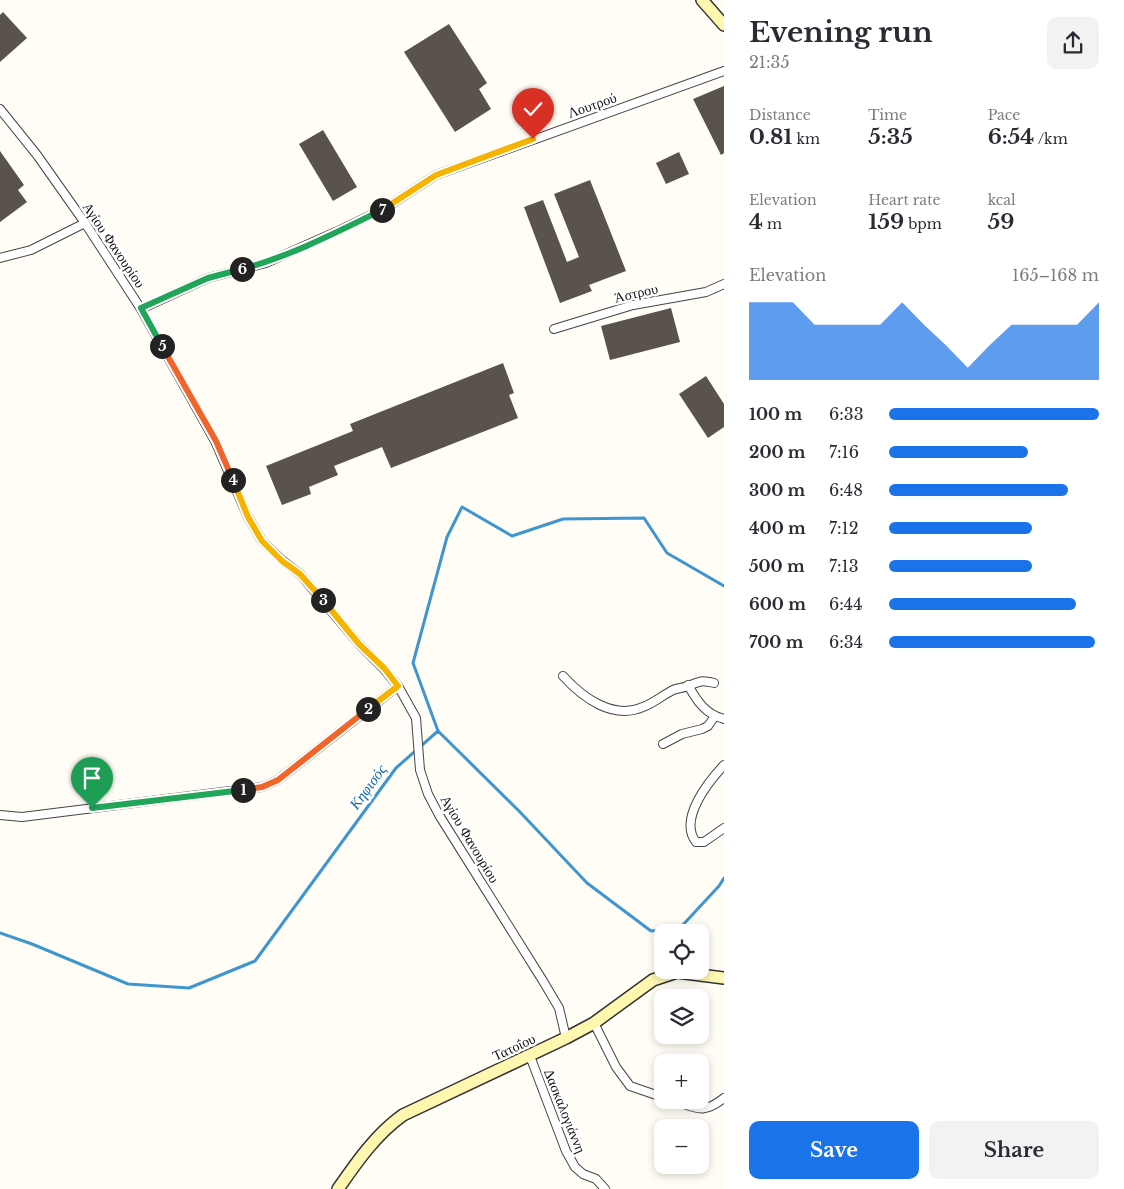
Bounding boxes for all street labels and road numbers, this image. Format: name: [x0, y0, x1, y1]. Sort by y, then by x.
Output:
street label: Λουτρού: [565, 88, 619, 122]
street label: Αγίου Φανουρίου: [79, 199, 149, 291]
street label: Άστρου: [612, 279, 660, 307]
street label: Αγίου Φανουρίου: [437, 792, 503, 886]
street label: Τατοΐου: [490, 1029, 538, 1065]
street label: Δασκαλογιάννη: [540, 1066, 590, 1156]

